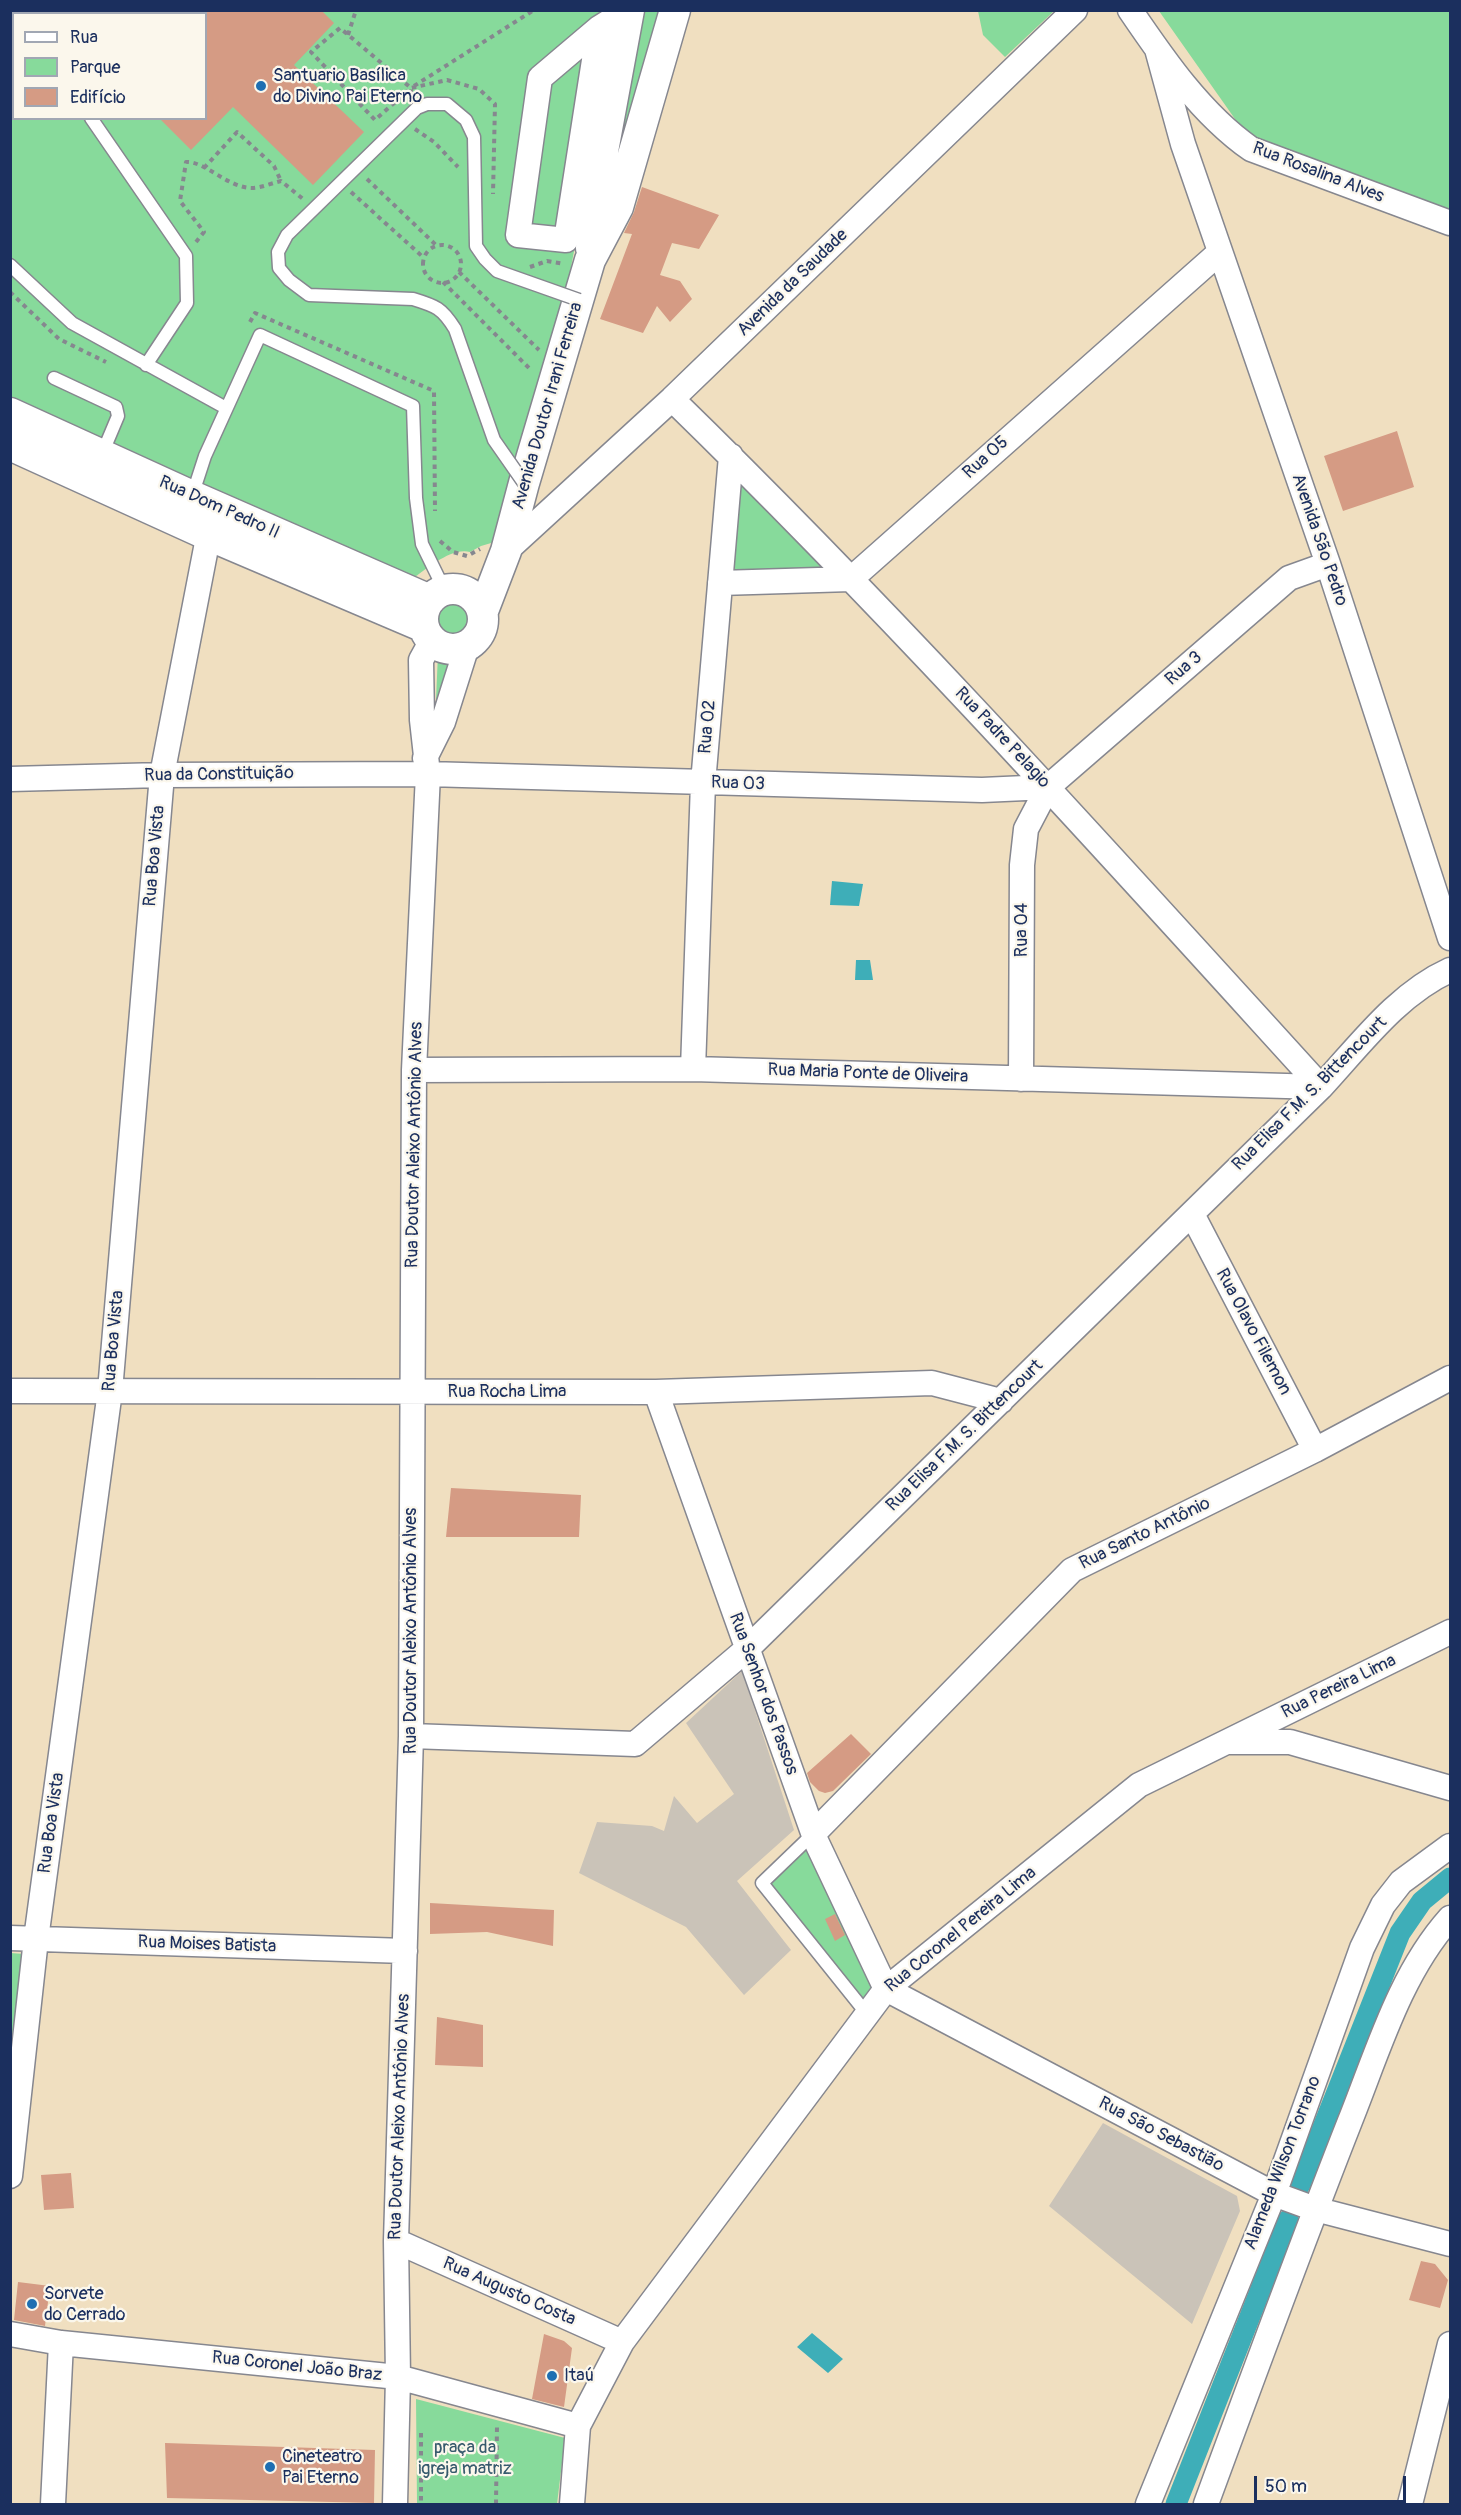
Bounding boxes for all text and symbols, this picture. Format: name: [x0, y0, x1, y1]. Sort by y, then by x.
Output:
legend: [12, 12, 207, 120]
text: Rua: [70, 26, 98, 49]
text: Parque: [70, 56, 120, 79]
place label: Santuario Basílica do Divino Pai Eterno: [273, 65, 422, 107]
marker: Santuario Basílica do Divino Pai Eterno: [254, 79, 268, 93]
text: Edifício: [70, 86, 126, 109]
street label: Rua Rosalina Alves: [1249, 138, 1387, 208]
street label: Avenida da Saudade: [733, 225, 853, 341]
street label: Avenida Doutor Irani Ferreira: [508, 300, 588, 512]
street label: Rua 05: [959, 432, 1013, 484]
street label: Avenida São Pedro: [1286, 471, 1352, 609]
street label: Rua Dom Pedro II: [155, 472, 283, 544]
street label: Rua 3: [1161, 647, 1207, 691]
street label: Rua Padre Pelagio: [950, 683, 1054, 793]
street label: Rua 02: [695, 699, 721, 755]
street label: Rua da Constituição: [144, 763, 294, 787]
street label: Rua 03: [711, 772, 765, 796]
street label: Rua Boa Vista: [140, 804, 170, 908]
street label: Rua 04: [1011, 903, 1033, 957]
street label: Rua Elisa F.M. S. Bittencourt: [1228, 1012, 1392, 1176]
street label: Rua Doutor Aleixo Antônio Alves: [402, 1022, 428, 1268]
street label: Rua Maria Ponte de Oliveira: [767, 1060, 969, 1088]
street label: Rua Olavo Filemon: [1211, 1265, 1295, 1399]
street label: Rua Boa Vista: [99, 1289, 129, 1393]
street label: Rua Elisa F.M. S. Bittencourt: [882, 1355, 1048, 1517]
street label: Rua Rocha Lima: [448, 1381, 566, 1403]
street label: Rua Santo Antônio: [1076, 1493, 1214, 1575]
street label: Rua Doutor Aleixo Antônio Alves: [400, 1508, 422, 1754]
street label: Rua Senhor dos Passos: [724, 1610, 802, 1778]
street label: Rua Pereira Lima: [1278, 1650, 1400, 1724]
street label: Rua Boa Vista: [34, 1771, 70, 1875]
street label: Rua Coronel Pereira Lima: [881, 1862, 1041, 1998]
street label: Rua Moises Batista: [137, 1932, 277, 1958]
street label: Rua Doutor Aleixo Antônio Alves: [385, 1994, 415, 2240]
street label: Alameda Wilson Torrano: [1240, 2073, 1326, 2253]
street label: Rua São Sebastião: [1095, 2093, 1227, 2177]
street label: Rua Augusto Costa: [439, 2253, 579, 2331]
place label: Sorvete do Cerrado: [44, 2283, 125, 2326]
marker: Sorvete do Cerrado: [25, 2297, 39, 2311]
street label: Rua Coronel João Braz: [211, 2347, 383, 2387]
place label: Itaú: [564, 2365, 594, 2387]
marker: Itaú: [545, 2369, 559, 2383]
park label: praça da igreja matriz: [418, 2437, 512, 2480]
place label: Cineteatro Pai Eterno: [282, 2446, 362, 2488]
marker: Cineteatro Pai Eterno: [263, 2460, 277, 2474]
scale bar: [1257, 2464, 1408, 2502]
text: 50 m: [1265, 2475, 1307, 2498]

